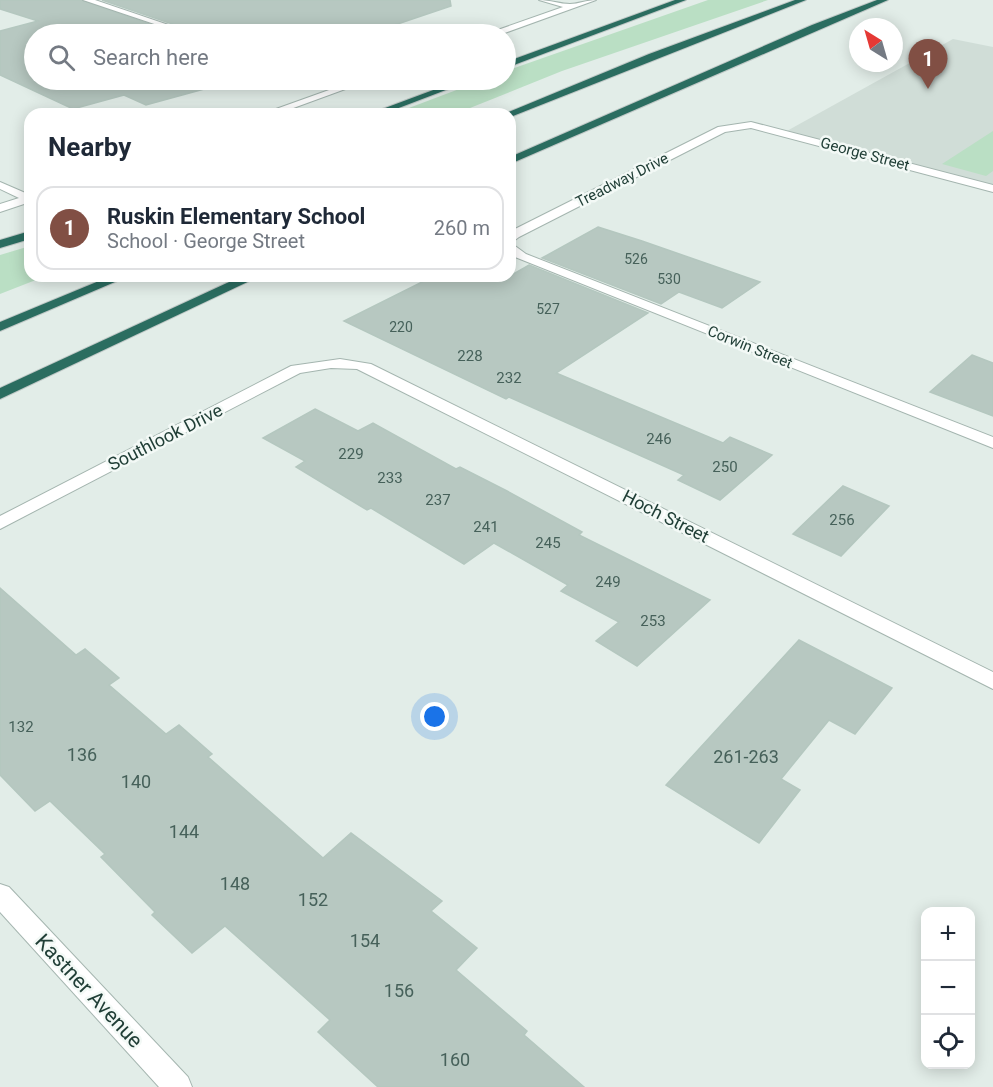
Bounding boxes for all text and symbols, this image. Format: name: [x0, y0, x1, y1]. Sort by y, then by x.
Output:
north arrow: [849, 18, 903, 72]
search box: [24, 24, 516, 90]
pin: 1: [908, 40, 948, 89]
icon: search: [45, 41, 78, 74]
text: Search here: [93, 45, 209, 70]
text: Nearby: [48, 132, 131, 162]
street label: George Street: [819, 133, 912, 175]
street label: Treadway Drive: [573, 149, 671, 211]
text: Ruskin Elementary School: [107, 204, 365, 229]
text: 1: [64, 216, 75, 240]
text: 260 m: [434, 216, 490, 240]
text: School · George Street: [107, 229, 305, 253]
house number: 526: [624, 251, 648, 267]
house number: 530: [657, 271, 681, 287]
house number: 527: [536, 301, 560, 317]
house number: 220: [389, 319, 413, 335]
street label: Corwin Street: [705, 322, 795, 372]
house number: 228: [457, 347, 483, 365]
house number: 232: [496, 369, 522, 387]
street label: Southlook Drive: [104, 399, 226, 475]
house number: 246: [646, 430, 672, 448]
house number: 229: [338, 445, 364, 463]
house number: 250: [712, 458, 738, 476]
house number: 233: [377, 469, 403, 487]
street label: Hoch Street: [619, 485, 713, 547]
house number: 237: [425, 491, 451, 509]
house number: 256: [829, 511, 855, 529]
house number: 241: [473, 518, 499, 536]
house number: 245: [535, 534, 561, 552]
house number: 249: [595, 573, 621, 591]
house number: 253: [640, 612, 666, 630]
your location: [420, 702, 449, 731]
house number: 132: [8, 718, 34, 736]
house number: 136: [67, 744, 97, 765]
house number: 261-263: [713, 746, 779, 767]
house number: 140: [121, 771, 151, 792]
house number: 144: [169, 821, 199, 842]
house number: 148: [220, 873, 250, 894]
house number: 152: [298, 889, 328, 910]
map controls: [921, 907, 975, 1069]
button: +: [921, 907, 975, 961]
street label: Kastner Avenue: [30, 929, 148, 1053]
house number: 154: [350, 930, 380, 951]
button: −: [921, 961, 975, 1015]
house number: 156: [384, 980, 414, 1001]
button: locate: [921, 1015, 975, 1069]
house number: 160: [440, 1049, 470, 1070]

